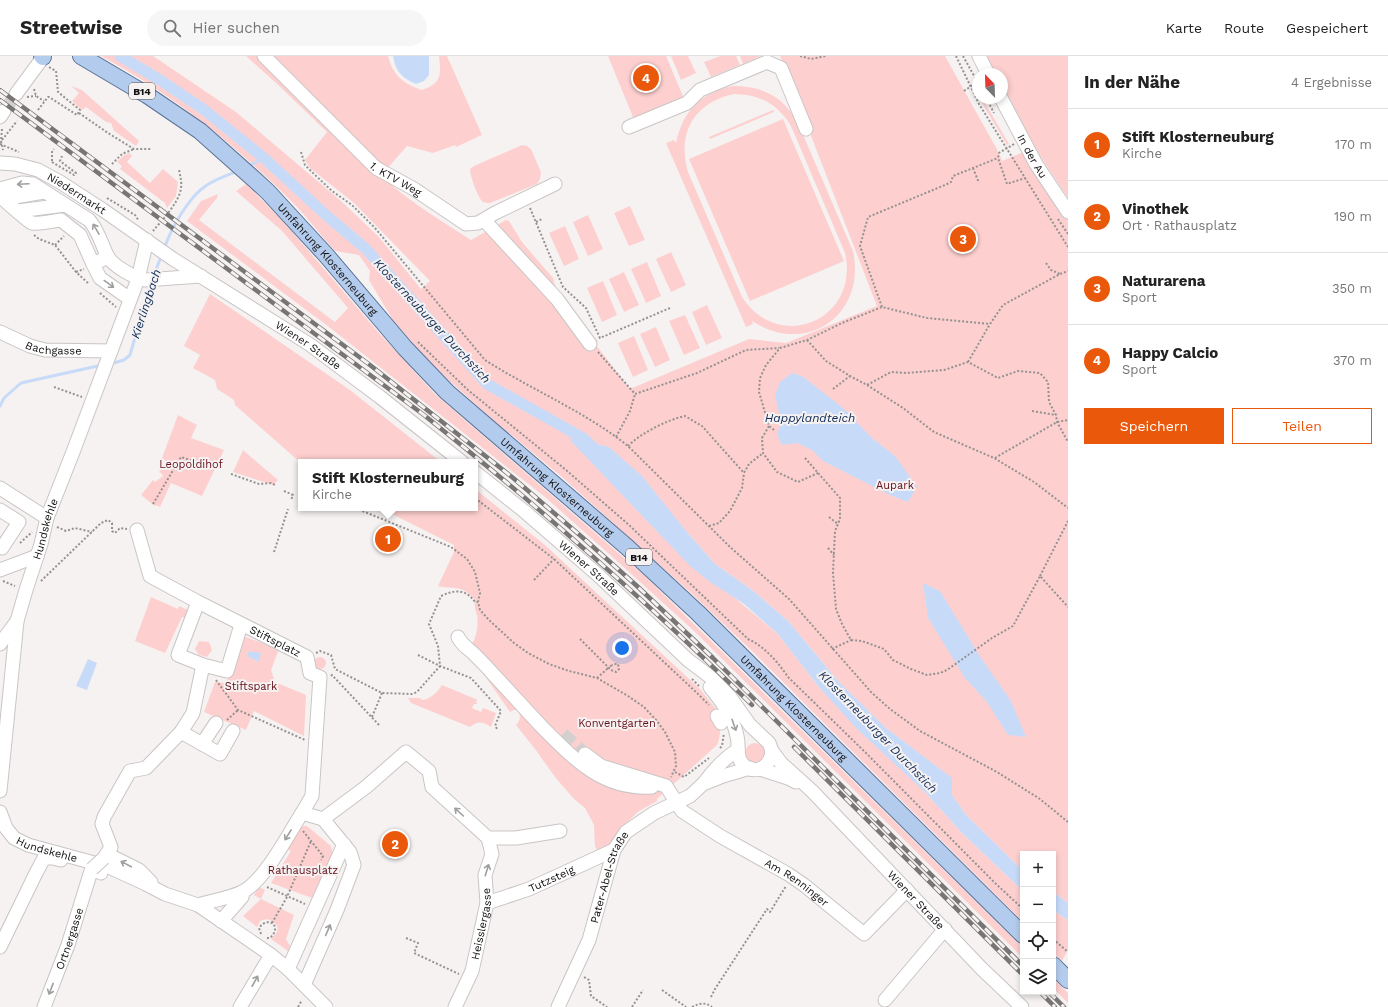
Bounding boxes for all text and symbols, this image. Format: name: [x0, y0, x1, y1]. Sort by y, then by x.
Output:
search box: [147, 10, 427, 46]
text: Streetwise: [20, 16, 123, 39]
icon: search: [161, 17, 183, 39]
text: Hier suchen: [193, 19, 280, 37]
text: Karte: [1166, 20, 1202, 36]
text: Route: [1224, 20, 1264, 36]
text: Gespeichert: [1286, 20, 1368, 36]
pin: 4: [633, 63, 659, 93]
north arrow: [972, 68, 1008, 104]
text: In der Nähe: [1084, 72, 1180, 92]
text: 4 Ergebnisse: [1291, 75, 1372, 90]
road number: B14: [129, 83, 155, 99]
text: Stift Klosterneuburg: [1122, 128, 1274, 146]
street label: In der Au: [1015, 132, 1050, 181]
text: 1: [1094, 137, 1100, 152]
text: 170 m: [1335, 137, 1372, 152]
text: Kirche: [1122, 146, 1162, 161]
street label: 1. KTV Weg: [367, 159, 424, 199]
street label: Niedermarkt: [45, 170, 109, 217]
one-way arrow: [17, 181, 30, 188]
street label: Umfahrung Klosterneuburg: [275, 200, 381, 318]
text: Vinothek: [1122, 200, 1189, 218]
text: 2: [1093, 209, 1101, 224]
text: 190 m: [1334, 209, 1372, 224]
text: Ort · Rathausplatz: [1122, 218, 1237, 233]
one-way arrow: [91, 223, 99, 235]
pin: 3: [950, 224, 976, 254]
water label: Klosterneuburger Durchstich: [371, 256, 493, 386]
water label: Kierlingbach: [128, 268, 164, 340]
text: Naturarena: [1122, 272, 1205, 290]
one-way arrow: [103, 280, 114, 288]
text: 3: [1093, 281, 1101, 296]
text: 350 m: [1332, 281, 1372, 296]
text: Sport: [1122, 290, 1157, 305]
street label: Wiener Straße: [273, 318, 344, 372]
street label: Bachgasse: [23, 338, 82, 357]
text: Happy Calcio: [1122, 344, 1218, 362]
text: 4: [1093, 353, 1101, 368]
text: 370 m: [1333, 353, 1372, 368]
text: Sport: [1122, 362, 1157, 377]
button: Speichern: [1084, 408, 1224, 444]
button: Teilen: [1232, 408, 1372, 444]
water label: Happylandteich: [765, 411, 855, 425]
street label: Umfahrung Klosterneuburg: [498, 435, 617, 539]
park label: Leopoldihof: [159, 458, 224, 471]
popup: [298, 459, 478, 511]
text: Stift Klosterneuburg: [312, 469, 464, 487]
park label: Aupark: [876, 479, 914, 492]
text: Kirche: [312, 487, 352, 502]
street label: Hundskehle: [30, 497, 61, 561]
pin: 1: [375, 524, 401, 554]
street label: Wiener Straße: [556, 538, 622, 598]
road number: B14: [626, 549, 652, 565]
street label: Stiftsplatz: [248, 623, 303, 659]
your location: [612, 638, 632, 658]
street label: Umfahrung Klosterneuburg: [738, 652, 850, 764]
water label: Klosterneuburger Durchstich: [816, 668, 940, 796]
park label: Stiftspark: [225, 680, 277, 693]
park label: Konventgarten: [578, 717, 656, 730]
one-way arrow: [730, 719, 738, 731]
one-way arrow: [454, 808, 465, 817]
one-way arrow: [283, 829, 291, 841]
pin: 2: [382, 829, 408, 859]
street label: Pater-Abel-Straße: [587, 829, 631, 925]
street label: Hundskehle: [14, 834, 79, 865]
map controls: [1020, 851, 1056, 995]
button: +: [1020, 851, 1056, 887]
street label: Am Renninger: [762, 856, 832, 909]
one-way arrow: [120, 860, 132, 867]
street label: Tutzsteig: [527, 863, 576, 895]
park label: Rathausplatz: [268, 864, 338, 877]
one-way arrow: [484, 864, 491, 877]
street label: Wiener Straße: [885, 868, 947, 932]
button: −: [1020, 887, 1056, 923]
street label: Heisslergasse: [468, 888, 494, 961]
street label: Ortnergasse: [53, 906, 86, 971]
button: locate: [1020, 923, 1056, 959]
one-way arrow: [325, 924, 332, 936]
button: layers: [1020, 959, 1056, 995]
one-way arrow: [251, 975, 259, 987]
one-way arrow: [46, 983, 54, 995]

